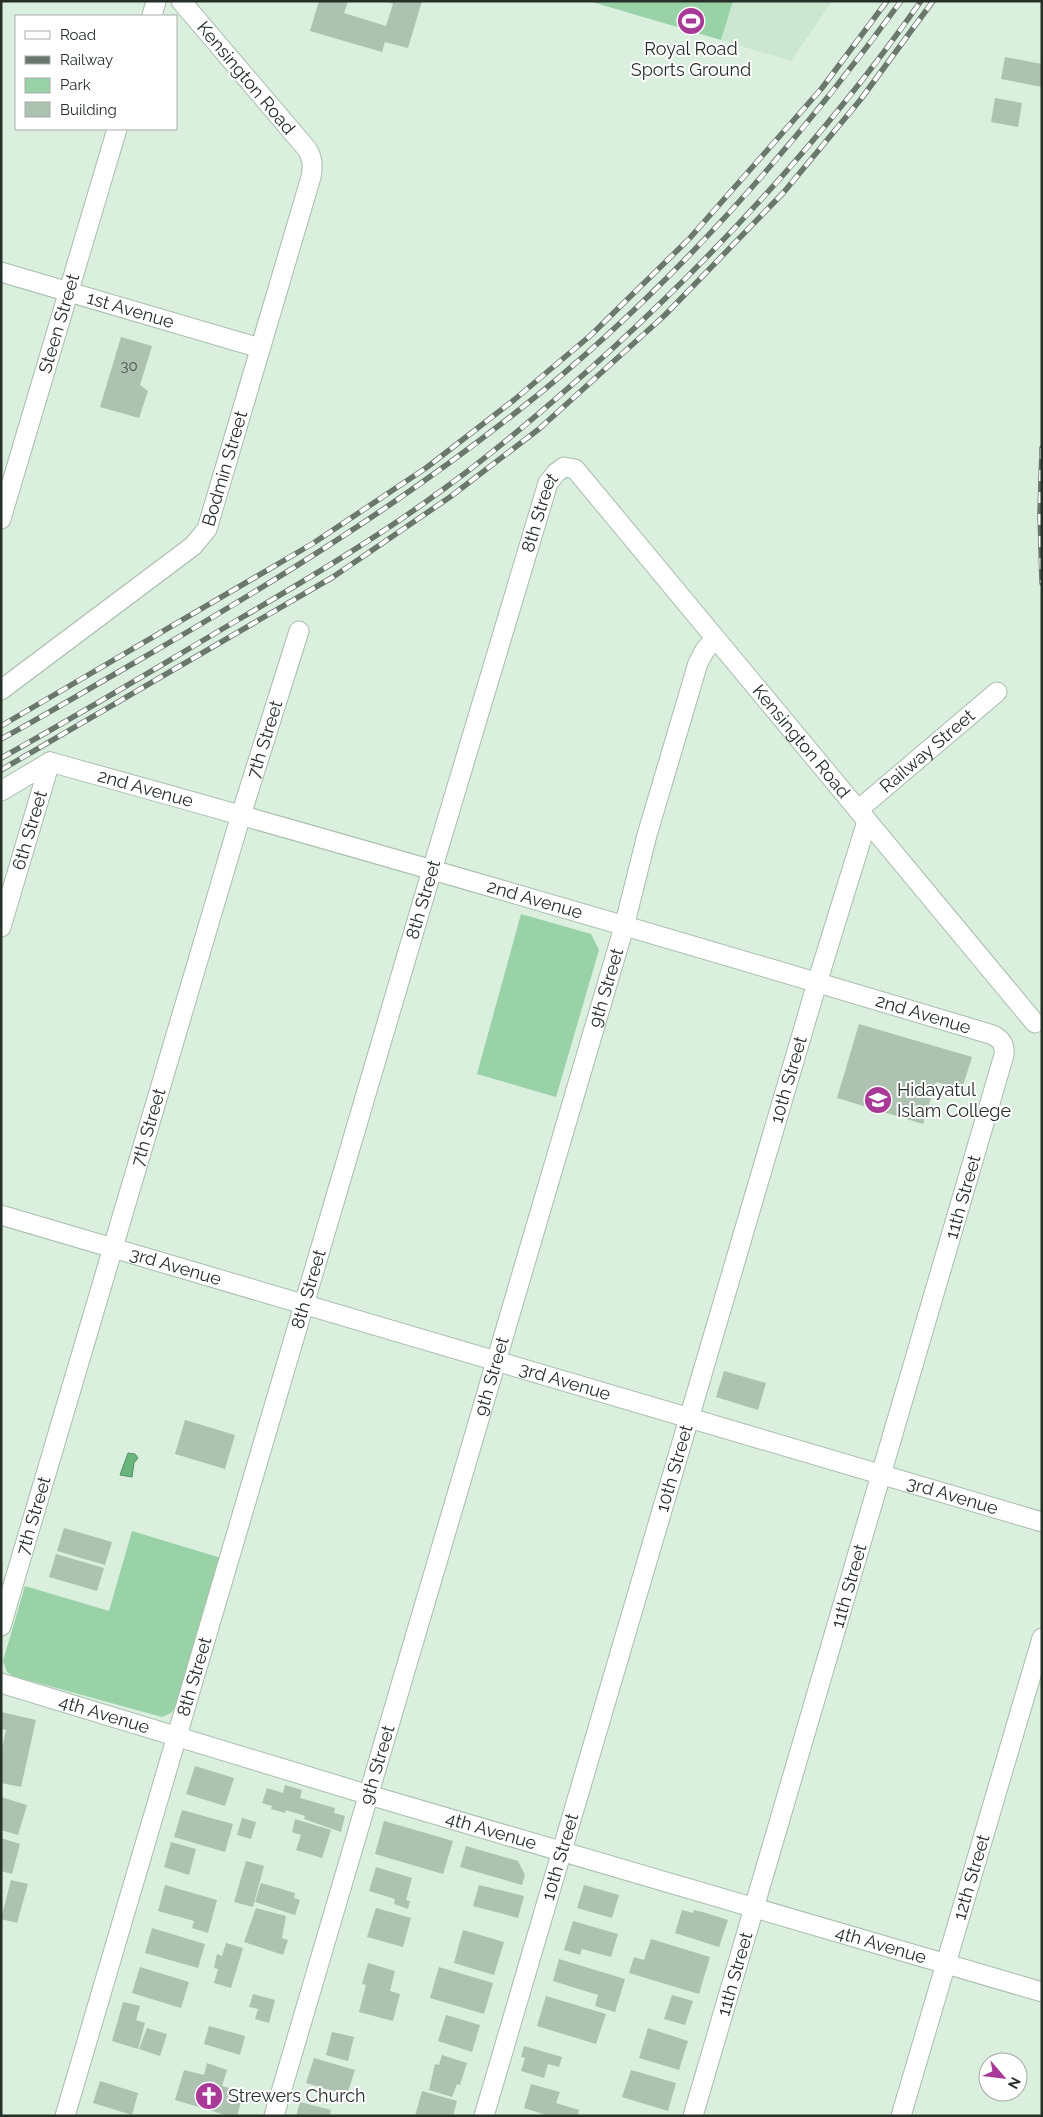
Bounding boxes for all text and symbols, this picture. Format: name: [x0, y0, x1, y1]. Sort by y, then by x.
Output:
sports icon: Royal Road Sports Ground: [676, 6, 706, 36]
legend: [15, 15, 178, 130]
street label: Kensington Road: [193, 17, 300, 138]
text: Road: [60, 26, 96, 44]
place label: Royal Road Sports Ground: [631, 38, 751, 80]
text: Railway: [60, 51, 113, 69]
text: Park: [60, 76, 91, 94]
text: Building: [60, 101, 117, 119]
street label: Steen Street: [34, 271, 83, 376]
street label: 1st Avenue: [85, 287, 177, 332]
house number: 30: [120, 357, 138, 375]
street label: Bodmin Street: [197, 408, 251, 529]
street label: 8th Street: [517, 468, 562, 555]
street label: Kensington Road: [748, 680, 855, 802]
street label: 7th Street: [242, 698, 286, 781]
street label: Railway Street: [875, 705, 979, 797]
street label: 2nd Avenue: [95, 765, 196, 811]
street label: 6th Street: [8, 788, 51, 872]
street label: 8th Street: [401, 857, 444, 942]
street label: 2nd Avenue: [485, 875, 586, 923]
street label: 9th Street: [584, 946, 627, 1030]
street label: 2nd Avenue: [873, 990, 974, 1038]
street label: 10th Street: [765, 1034, 811, 1126]
place label: Hidayatul Islam College: [897, 1079, 1011, 1121]
school or university icon: Hidayatul Islam College: [863, 1085, 893, 1115]
street label: 7th Street: [127, 1086, 170, 1169]
street label: 11th Street: [941, 1152, 985, 1241]
street label: 3rd Avenue: [128, 1243, 224, 1290]
street label: 8th Street: [286, 1247, 330, 1331]
street label: 9th Street: [470, 1334, 513, 1418]
street label: 3rd Avenue: [517, 1357, 614, 1404]
street label: 10th Street: [651, 1422, 697, 1514]
street label: 3rd Avenue: [904, 1472, 1001, 1519]
street label: 7th Street: [12, 1474, 55, 1557]
street label: 11th Street: [827, 1541, 871, 1630]
street label: 8th Street: [172, 1634, 216, 1719]
street label: 4th Avenue: [57, 1690, 153, 1738]
street label: 9th Street: [355, 1723, 398, 1807]
street label: 4th Avenue: [443, 1807, 540, 1854]
street label: 10th Street: [537, 1811, 582, 1903]
street label: 12th Street: [948, 1832, 994, 1922]
street label: 4th Avenue: [833, 1921, 929, 1968]
street label: 11th Street: [713, 1929, 757, 2018]
north arrow: [978, 2052, 1028, 2102]
text: N: [1005, 2075, 1024, 2092]
church icon: Strewers Church: [194, 2081, 224, 2111]
place label: Strewers Church: [228, 2085, 366, 2106]

